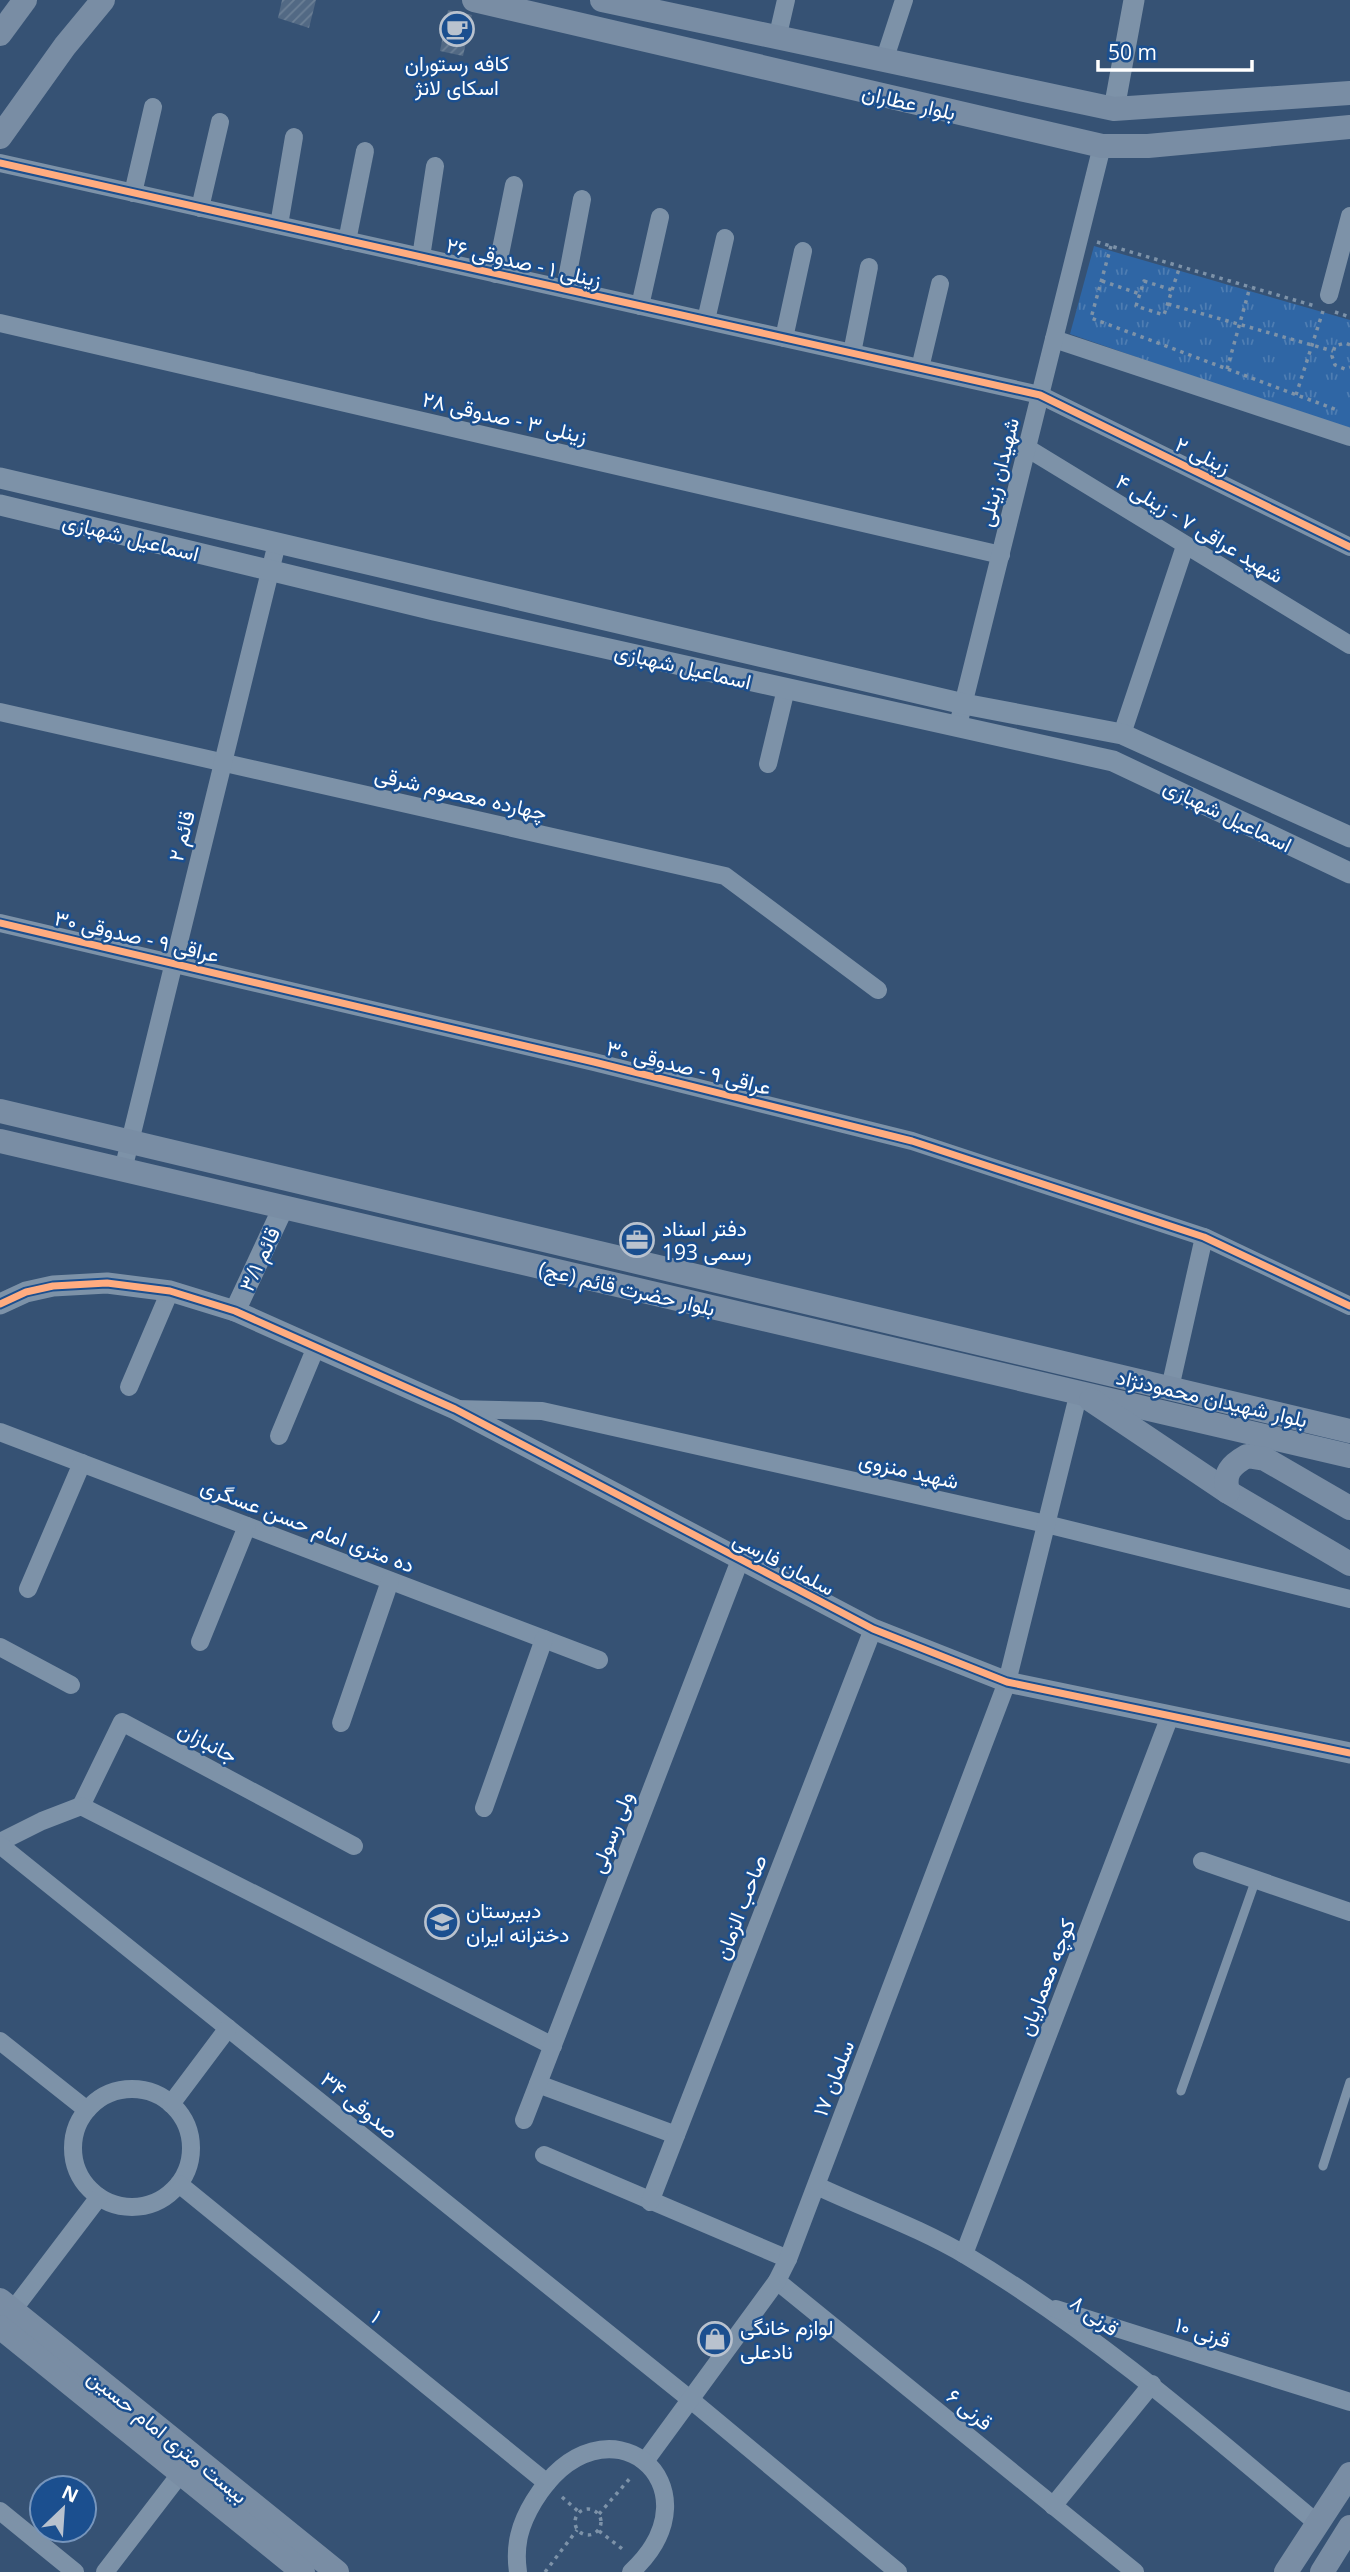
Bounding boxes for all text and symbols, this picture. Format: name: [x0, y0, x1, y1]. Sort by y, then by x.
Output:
cafe icon: کافه رستوران اسکای لانژ: [438, 10, 476, 48]
scale bar: [1098, 28, 1252, 72]
text: 50 m: [1108, 38, 1157, 66]
place label: کافه رستوران اسکای لانژ: [405, 49, 509, 101]
street label: بلوار عطاران: [859, 78, 959, 126]
street label: زینلی ۱ - صدوقی ۲۶: [444, 231, 604, 293]
street label: زینلی ۳ - صدوقی ۲۸: [420, 384, 590, 450]
street label: شهیدان زینلی: [971, 415, 1025, 529]
street label: زینلی ۲: [1171, 430, 1235, 480]
street label: شهید عراقی ۷ - زینلی ۴: [1111, 467, 1289, 589]
street label: اسماعیل شهبازی: [60, 507, 202, 567]
street label: اسماعیل شهبازی: [612, 637, 754, 695]
street label: چهارده معصوم شرقی: [372, 760, 550, 827]
street label: اسماعیل شهبازی: [1159, 772, 1297, 858]
street label: قائم ۲: [161, 808, 202, 865]
street label: عراقی ۹ - صدوقی ۳۰: [52, 903, 222, 969]
street label: عراقی ۹ - صدوقی ۳۰: [604, 1033, 774, 1101]
place label: دفتر اسناد رسمی 193: [662, 1214, 752, 1266]
office icon: دفتر اسناد رسمی 193: [618, 1221, 656, 1259]
street label: قائم ۳/۱: [232, 1222, 287, 1296]
street label: بلوار حضرت قائم (عج): [536, 1254, 718, 1323]
street label: بلوار شهیدان محمودنژاد: [1114, 1362, 1310, 1434]
street label: شهید منزوی: [856, 1445, 962, 1495]
street label: ده متری امام حسن عسگری: [197, 1471, 419, 1580]
street label: سلمان فارسی: [728, 1525, 840, 1601]
street label: جانبازان: [174, 1715, 242, 1769]
street label: ولی رسولی: [583, 1787, 639, 1877]
street label: صاحب الزمان: [707, 1850, 773, 1964]
place label: دبیرستان دخترانه ایران: [466, 1896, 569, 1948]
school or university icon: دبیرستان دخترانه ایران: [423, 1903, 461, 1941]
street label: کوچه معماریان: [1011, 1914, 1082, 2040]
street label: سلمان ۱۷: [806, 2036, 860, 2120]
street label: صدوقی ۳۴: [315, 2065, 405, 2145]
street label: قرنی ۸: [1065, 2288, 1125, 2342]
street label: ۱: [366, 2303, 388, 2329]
street label: قرنی ۱۰: [1172, 2310, 1234, 2354]
place label: لوازم خانگی نادعلی: [740, 2313, 834, 2365]
shop icon: لوازم خانگی نادعلی: [696, 2320, 734, 2358]
street label: بیست متری امام حسین: [81, 2363, 254, 2510]
street label: قرنی ۶: [941, 2382, 999, 2436]
north arrow: [28, 2474, 98, 2544]
text: N: [58, 2479, 83, 2509]

